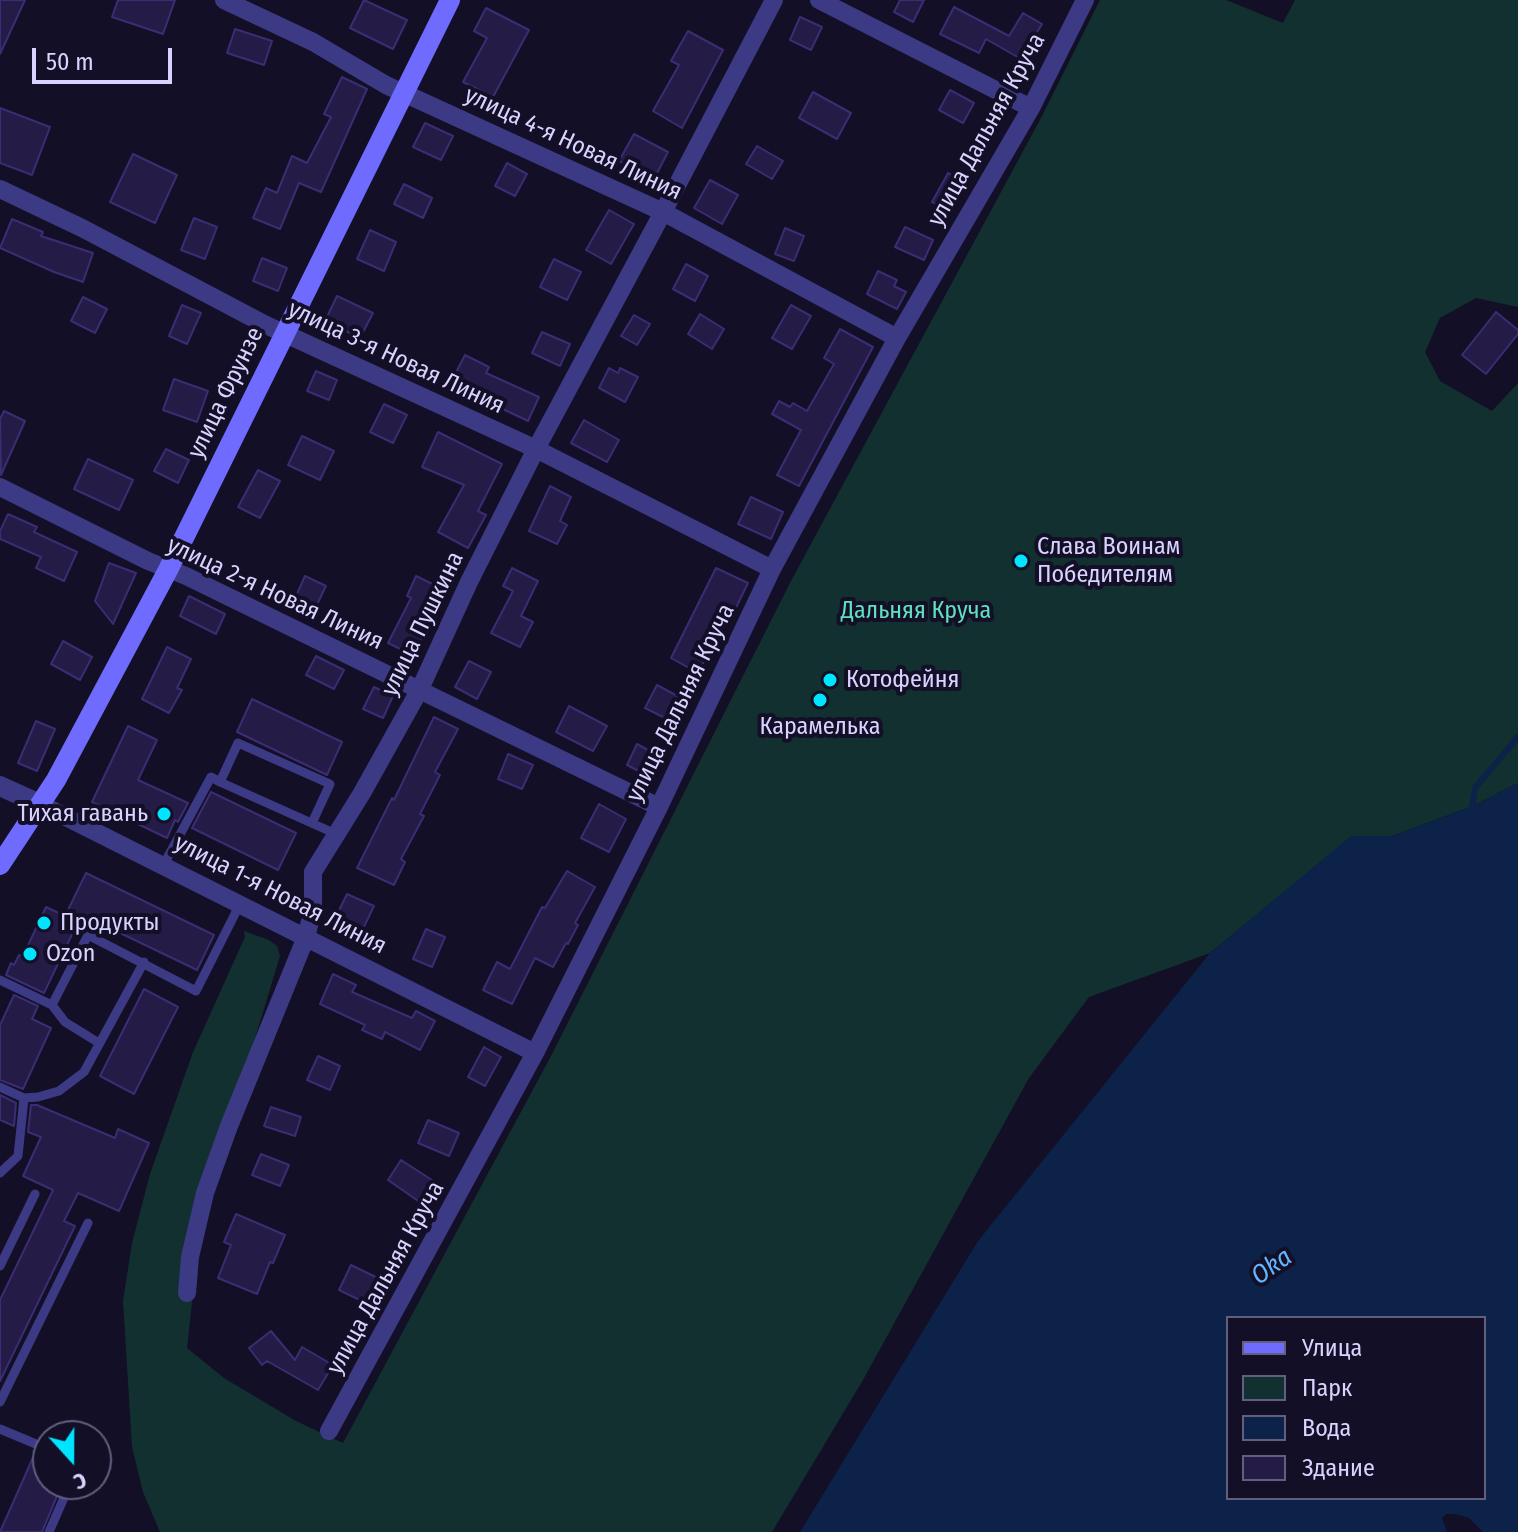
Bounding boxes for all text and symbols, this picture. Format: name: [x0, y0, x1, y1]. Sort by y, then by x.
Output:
street label: улица Дальняя Круча: [922, 28, 1052, 232]
scale bar: [36, 32, 176, 82]
text: 50 m: [46, 48, 94, 76]
street label: улица 4-я Новая Линия: [460, 81, 686, 207]
street label: улица 3-я Новая Линия: [283, 295, 509, 421]
street label: улица Фрунзе: [182, 323, 270, 463]
street label: улица 2-я Новая Линия: [162, 531, 388, 657]
place label: Слава Воинам Победителям: [1037, 533, 1180, 589]
street label: улица Пушкина: [376, 547, 470, 701]
marker: Слава Воинам Победителям: [1012, 552, 1030, 570]
park label: Дальняя Круча: [841, 597, 991, 625]
street label: улица Дальняя Круча: [621, 599, 741, 807]
place label: Котофейня: [846, 666, 959, 694]
marker: Котофейня: [821, 671, 839, 689]
marker: Карамелька: [811, 691, 829, 709]
place label: Карамелька: [759, 713, 881, 741]
place label: Тихая гавань: [18, 800, 148, 828]
marker: Тихая гавань: [155, 805, 173, 823]
street label: улица 1-я Новая Линия: [169, 829, 391, 961]
place label: Продукты: [60, 909, 159, 937]
marker: Продукты: [35, 914, 53, 932]
place label: Ozon: [46, 940, 95, 968]
marker: Ozon: [21, 945, 39, 963]
street label: улица Дальняя Круча: [321, 1176, 451, 1380]
water label: Oka: [1246, 1242, 1298, 1292]
legend: [1226, 1316, 1486, 1500]
text: Улица: [1302, 1334, 1362, 1362]
text: Парк: [1302, 1374, 1352, 1402]
text: Вода: [1302, 1414, 1351, 1442]
north arrow: [32, 1420, 112, 1500]
text: Здание: [1302, 1454, 1375, 1482]
text: С: [70, 1466, 90, 1496]

